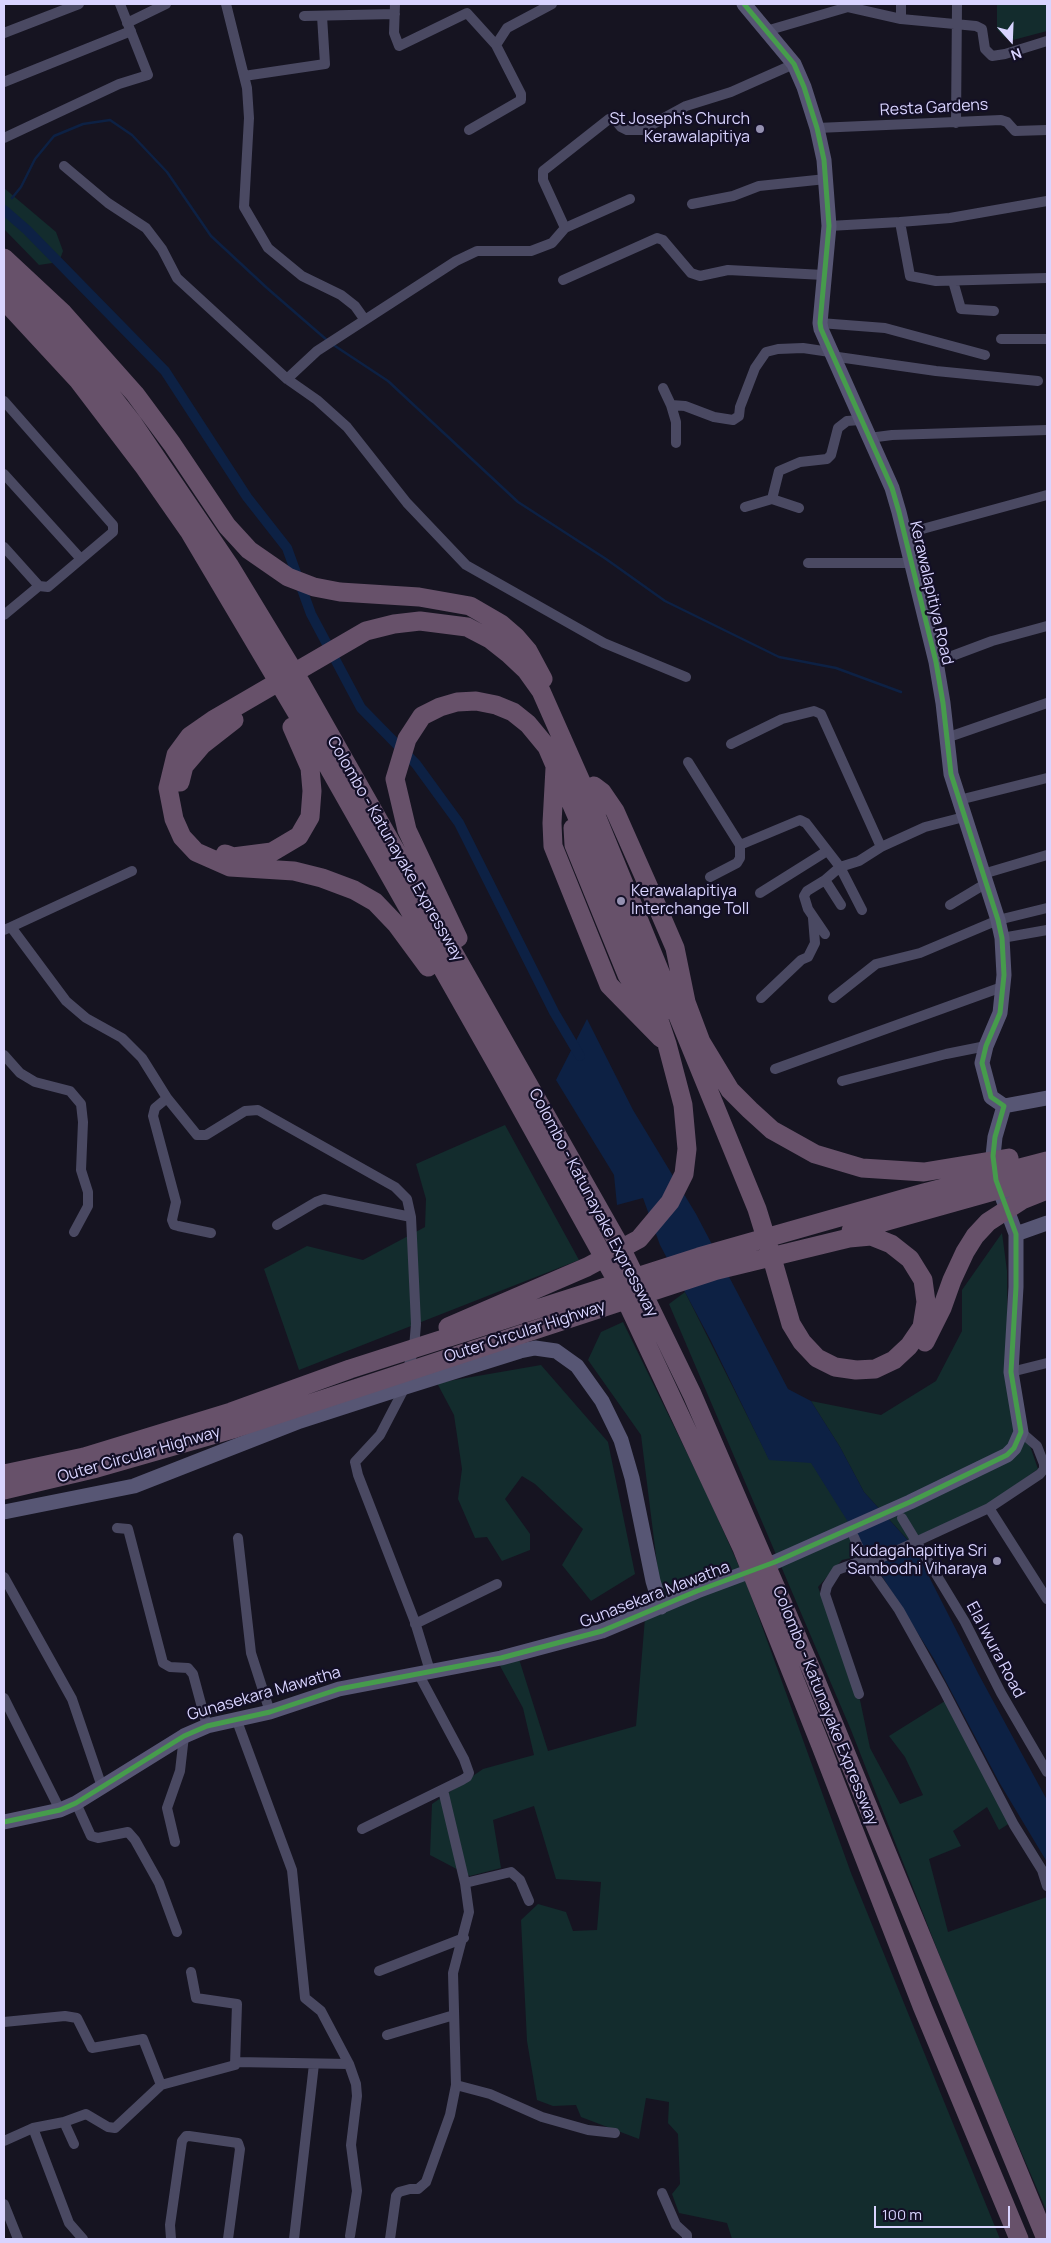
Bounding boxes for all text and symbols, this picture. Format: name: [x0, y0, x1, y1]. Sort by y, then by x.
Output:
north arrow: [986, 15, 1036, 65]
text: N: [1008, 44, 1024, 65]
street label: Resta Gardens: [879, 96, 989, 120]
place label: St Joseph's Church Kerawalapitiya: [609, 110, 750, 148]
marker: St Joseph's Church Kerawalapitiya: [754, 123, 766, 135]
street label: Kerawalapitiya Road: [905, 519, 957, 667]
street label: Colombo - Katunayake Expressway: [323, 733, 467, 965]
place label: Kerawalapitiya Interchange Toll: [631, 882, 749, 920]
marker: Kerawalapitiya Interchange Toll: [615, 895, 627, 907]
street label: Colombo - Katunayake Expressway: [524, 1085, 662, 1321]
street label: Outer Circular Highway: [442, 1297, 608, 1367]
street label: Outer Circular Highway: [55, 1423, 223, 1487]
place label: Kudagahapitiya Sri Sambodhi Viharaya: [847, 1542, 987, 1580]
marker: Kudagahapitiya Sri Sambodhi Viharaya: [991, 1555, 1003, 1567]
street label: Gunasekara Mawatha: [577, 1558, 733, 1632]
street label: Colombo - Katunayake Expressway: [768, 1584, 882, 1828]
street label: Ela Iwura Road: [962, 1599, 1028, 1701]
street label: Gunasekara Mawatha: [185, 1663, 343, 1725]
scale bar: [876, 2196, 1012, 2228]
text: 100 m: [882, 2204, 922, 2225]

